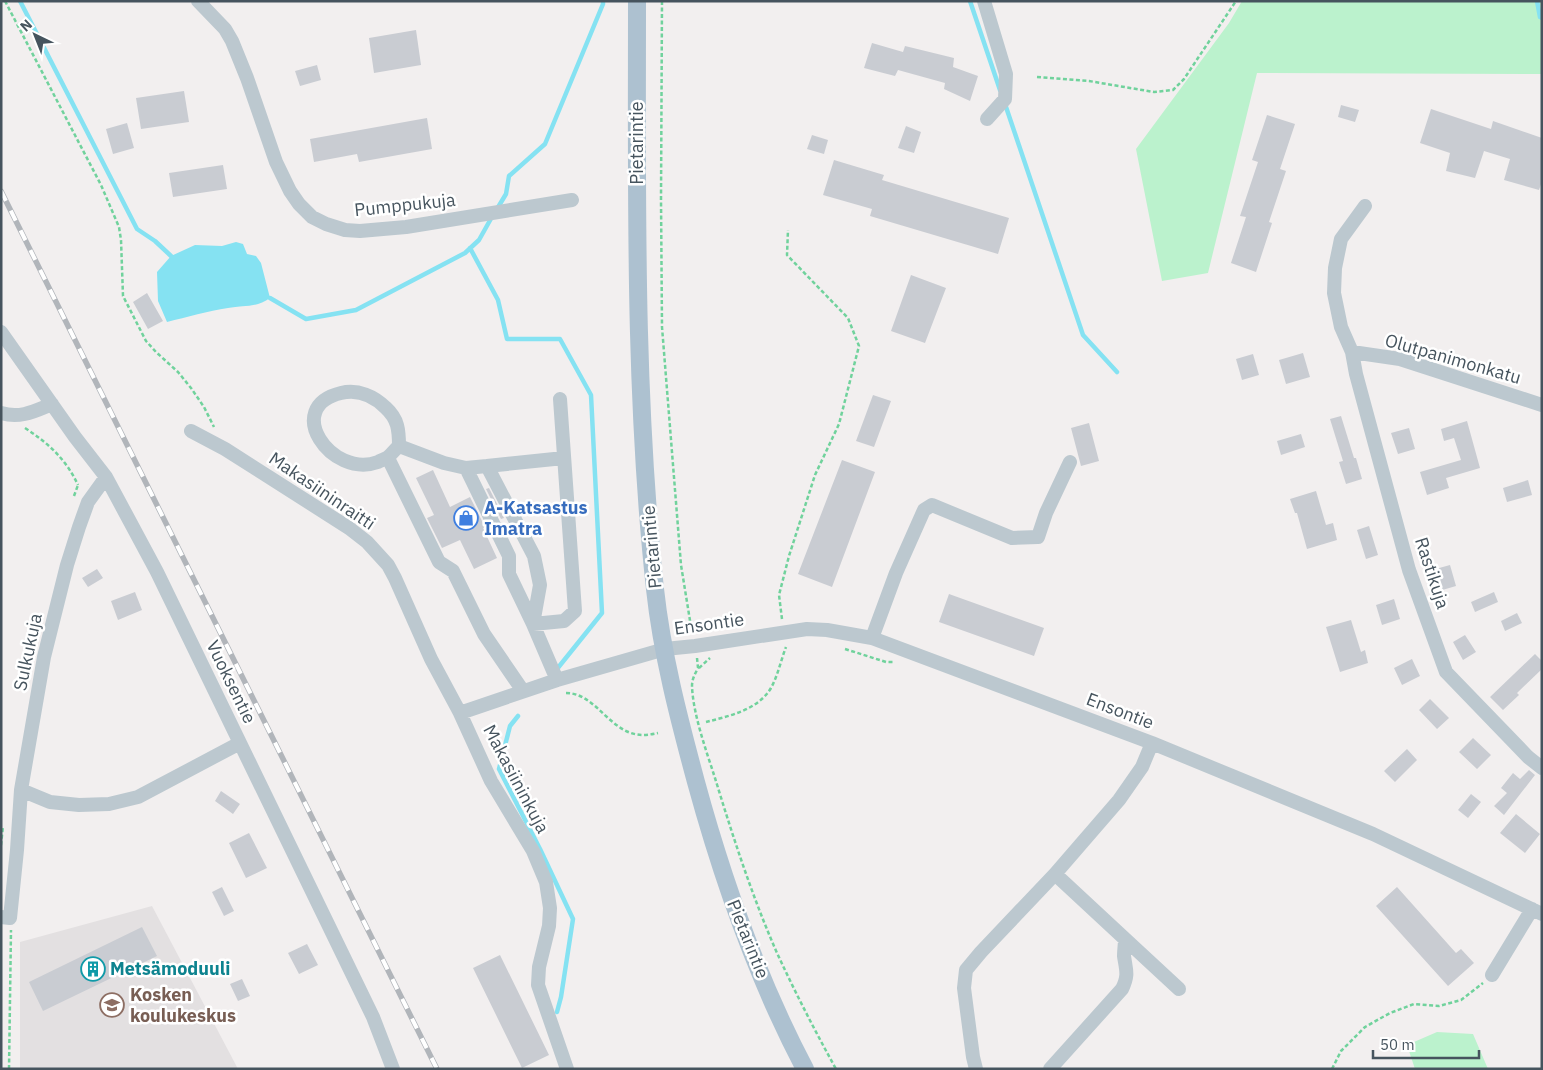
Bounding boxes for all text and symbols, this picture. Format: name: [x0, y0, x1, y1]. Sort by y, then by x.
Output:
north arrow: [10, 10, 60, 60]
text: N: [16, 15, 36, 36]
street label: Pietarintie: [625, 101, 648, 185]
street label: Pumppukuja: [353, 188, 457, 221]
street label: Olutpanimonkatu: [1382, 328, 1524, 389]
street label: Makasiininraitti: [265, 446, 380, 535]
place label: A-Katsastus Imatra: [484, 496, 588, 540]
street label: Pietarintie: [636, 504, 667, 590]
shop icon: A-Katsastus Imatra: [453, 505, 479, 531]
street label: Rastikuja: [1410, 534, 1455, 612]
street label: Ensontie: [672, 607, 746, 640]
street label: Sulkukuja: [8, 611, 47, 693]
street label: Vuoksentie: [201, 636, 262, 727]
street label: Ensontie: [1083, 687, 1157, 734]
street label: Makasiininkuja: [478, 721, 555, 837]
street label: Pietarintie: [722, 896, 775, 982]
building icon: Metsämoduuli: [80, 956, 106, 982]
place label: Metsämoduuli: [110, 957, 230, 980]
place label: Kosken koulukeskus: [130, 983, 236, 1027]
school or university icon: Kosken koulukeskus: [99, 992, 125, 1018]
scale bar: [1373, 1028, 1479, 1060]
text: 50 m: [1380, 1035, 1415, 1054]

